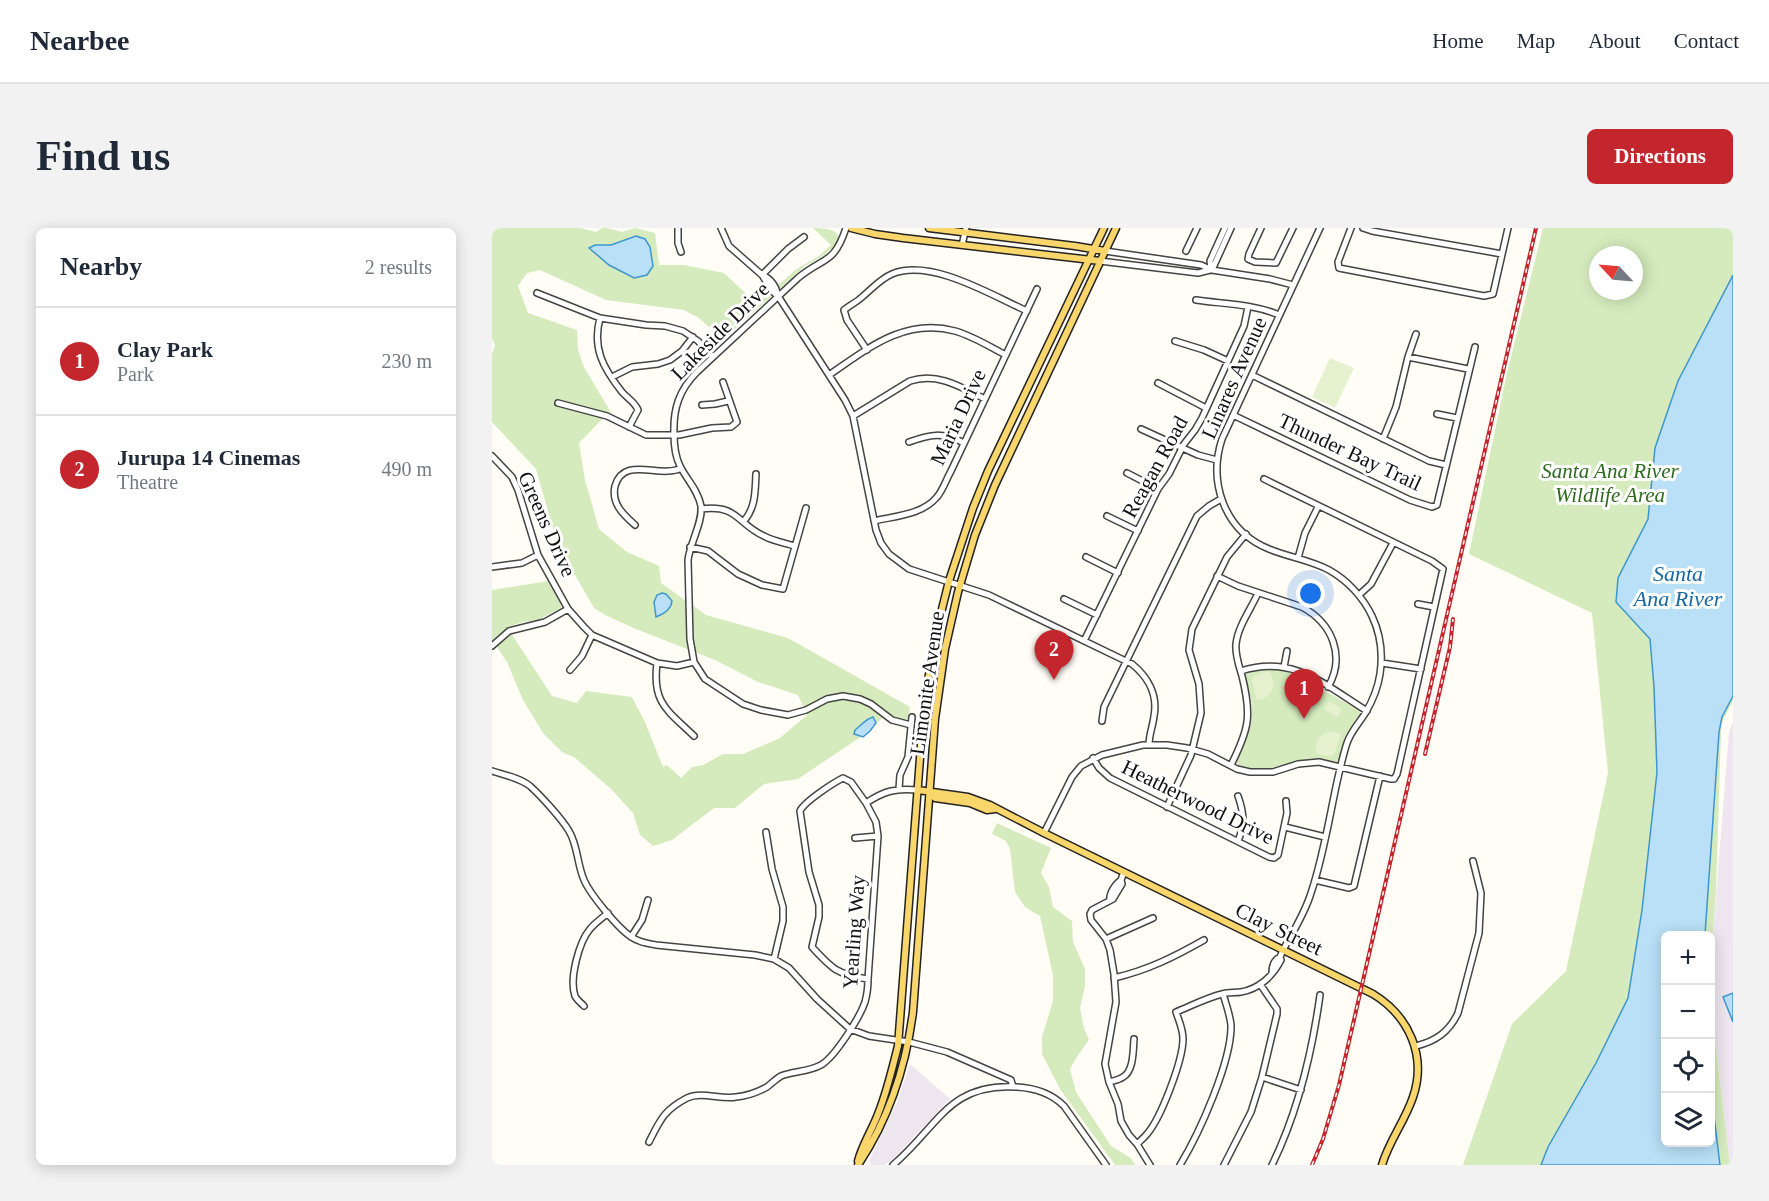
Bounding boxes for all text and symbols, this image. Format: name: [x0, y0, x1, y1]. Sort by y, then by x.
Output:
text: Nearbee: [30, 25, 130, 56]
text: Home: [1432, 29, 1484, 53]
text: Map: [1517, 29, 1555, 53]
text: About: [1588, 29, 1641, 53]
text: Contact: [1674, 29, 1739, 53]
button: Directions: [1587, 129, 1733, 184]
text: Find us: [36, 133, 170, 179]
north arrow: [1589, 246, 1643, 300]
text: Nearby: [60, 252, 142, 281]
text: 2 results: [365, 256, 432, 278]
street label: Lakeside Drive: [666, 277, 774, 385]
street label: Linares Avenue: [1196, 313, 1272, 443]
text: Clay Park: [117, 337, 213, 362]
text: 1: [75, 350, 85, 372]
text: 230 m: [381, 350, 432, 372]
text: Park: [117, 363, 154, 385]
street label: Maria Drive: [925, 365, 991, 469]
street label: Thunder Bay Trail: [1275, 408, 1426, 496]
street label: Reagan Road: [1117, 412, 1193, 522]
text: Jurupa 14 Cinemas: [117, 445, 300, 470]
text: 2: [75, 458, 85, 480]
text: 490 m: [381, 458, 432, 480]
park label: Santa Ana River Wildlife Area: [1541, 459, 1679, 507]
street label: Greens Drive: [513, 468, 581, 580]
text: Theatre: [117, 471, 178, 493]
water label: Santa Ana River: [1632, 561, 1723, 611]
your location: [1296, 579, 1325, 608]
street label: Limonite Avenue: [905, 610, 949, 756]
pin: 2: [1034, 630, 1074, 680]
pin: 1: [1284, 670, 1324, 719]
street label: Heatherwood Drive: [1118, 755, 1278, 849]
street label: Yearling Way: [838, 874, 870, 990]
street label: Clay Street: [1232, 898, 1327, 960]
map controls: [1661, 931, 1715, 1147]
button: +: [1661, 931, 1715, 985]
button: −: [1661, 985, 1715, 1039]
button: locate: [1661, 1039, 1715, 1093]
button: layers: [1661, 1093, 1715, 1147]

